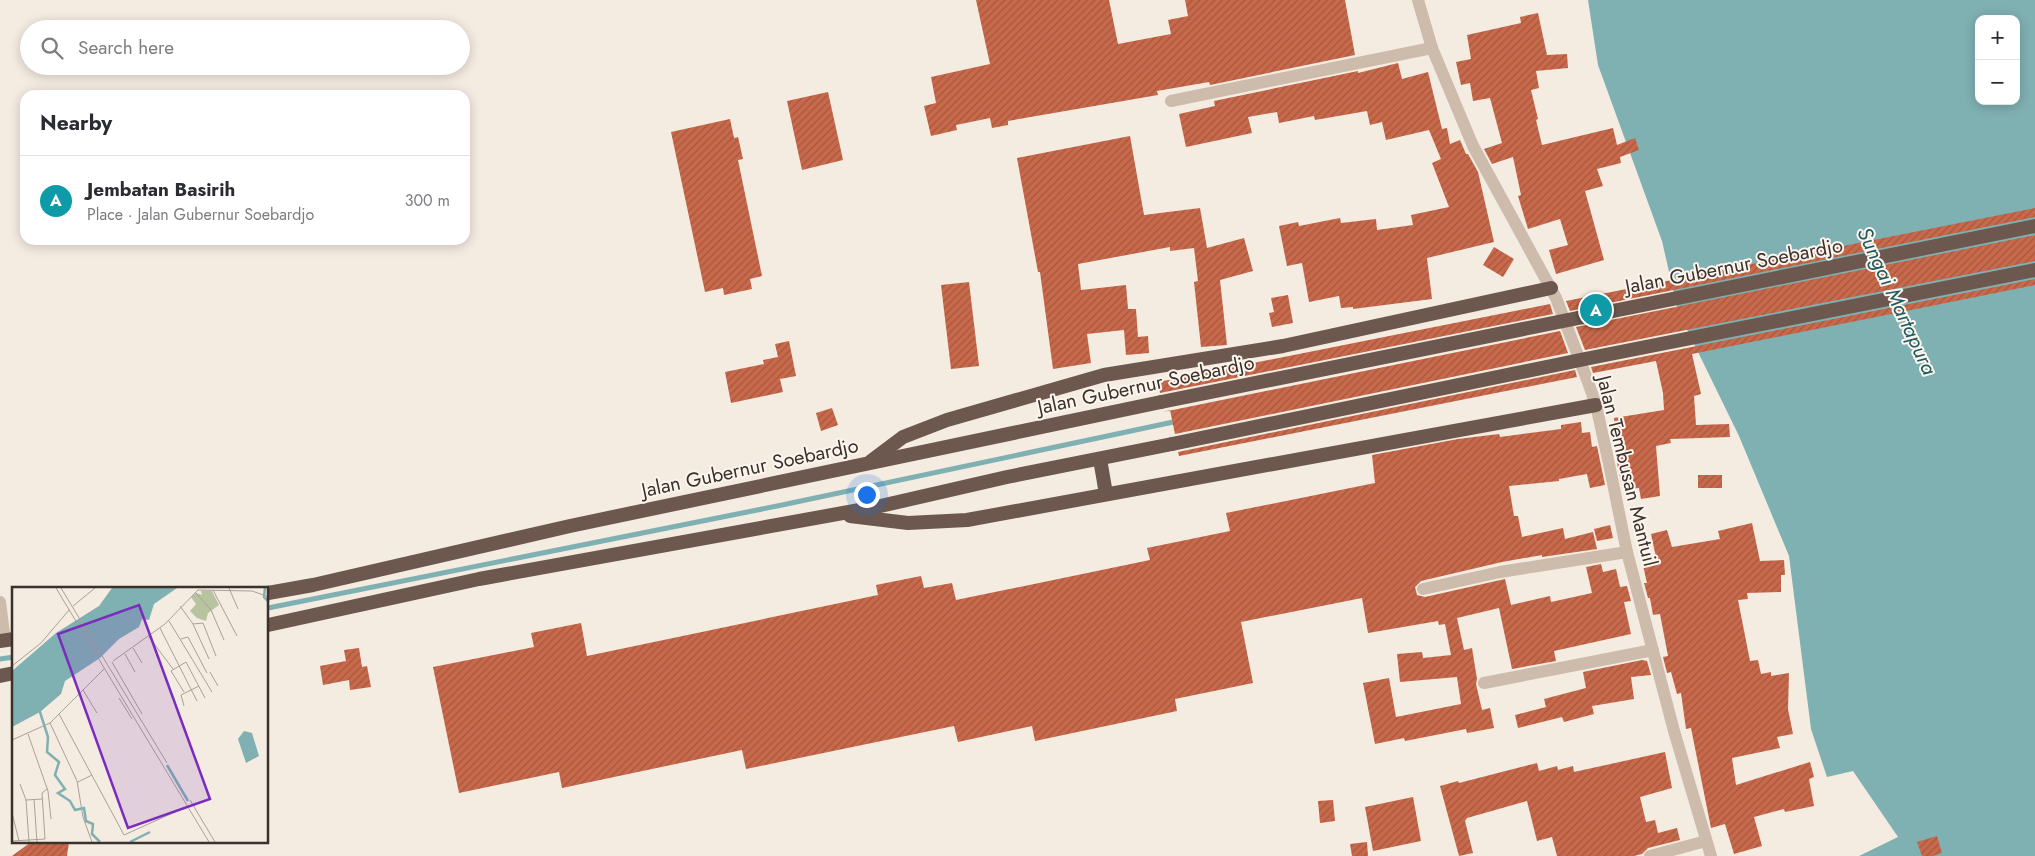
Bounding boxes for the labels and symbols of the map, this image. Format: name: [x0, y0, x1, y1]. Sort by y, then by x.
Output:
water label: Sungai Martapura: [1850, 222, 1945, 380]
street label: Jalan Gubernur Soebardjo: [1620, 231, 1845, 302]
pin: A: [1580, 291, 1612, 329]
street label: Jalan Gubernur Soebardjo: [1032, 348, 1257, 423]
street label: Jalan Tembusan Mantuil: [1589, 370, 1665, 570]
street label: Jalan Gubernur Soebardjo: [636, 431, 861, 506]
your location: [854, 482, 880, 508]
inset map: [12, 587, 269, 844]

